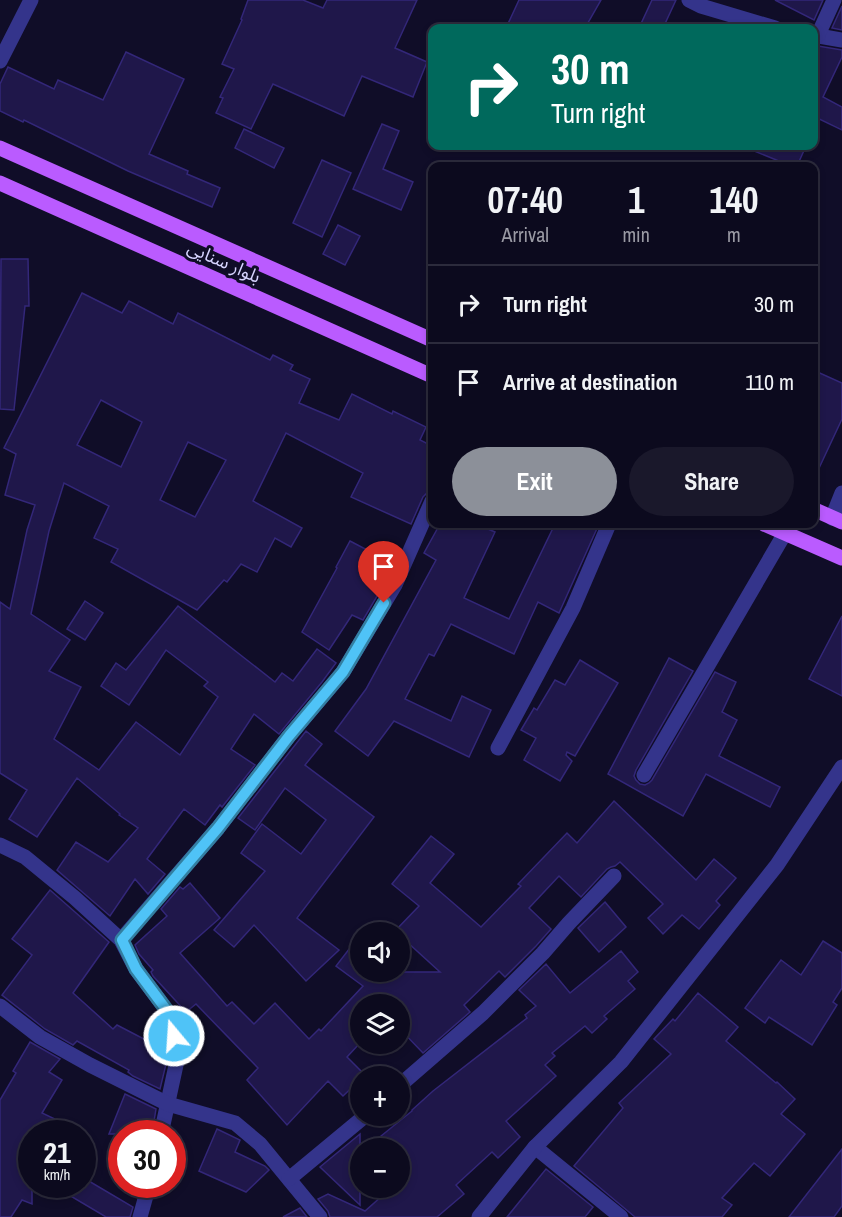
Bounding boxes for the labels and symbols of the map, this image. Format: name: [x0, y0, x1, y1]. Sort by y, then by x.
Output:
street label: بلوار سنایی: [184, 234, 265, 289]
pin: [358, 541, 409, 603]
position arrow: [142, 1004, 206, 1068]
speed limit sign: 30: [108, 1120, 186, 1198]

